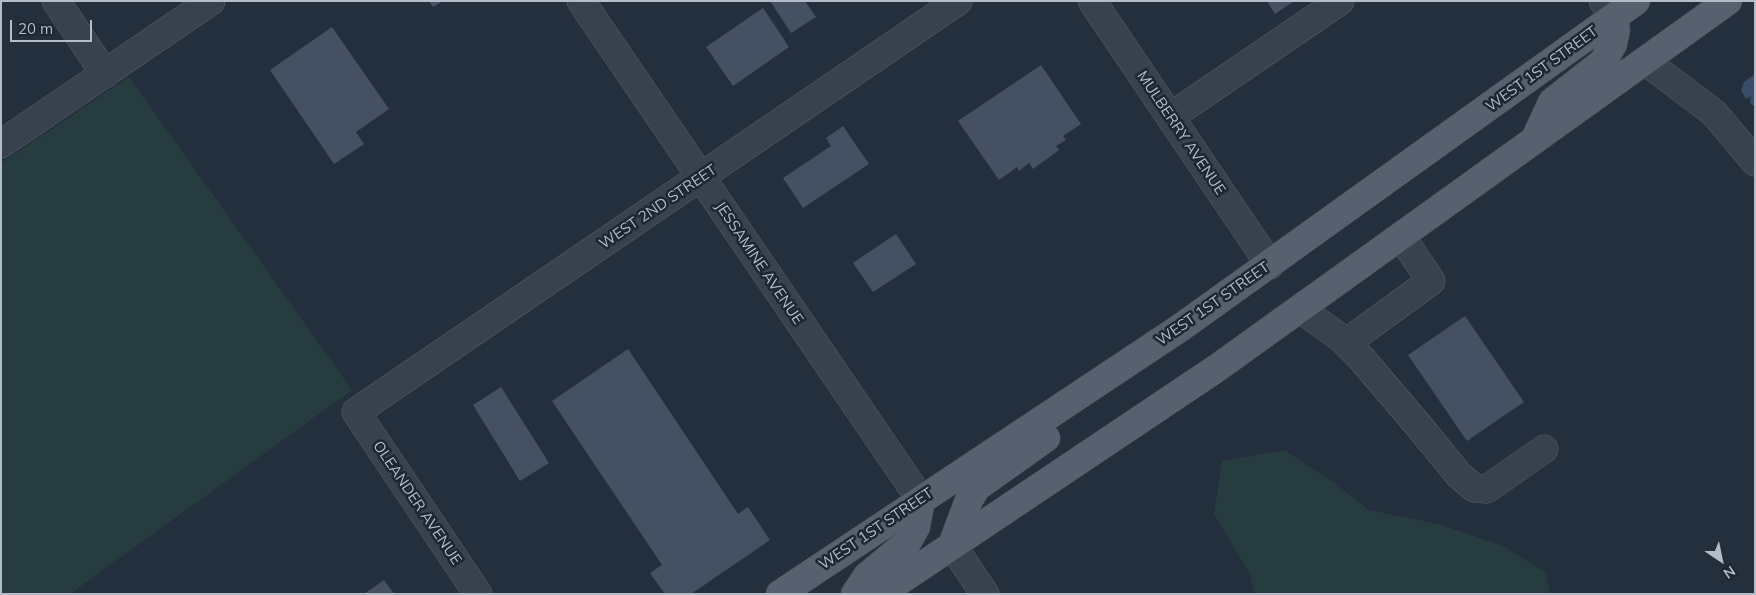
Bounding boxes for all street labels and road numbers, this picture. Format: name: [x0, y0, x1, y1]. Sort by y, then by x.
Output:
street label: WEST 1ST STREET: [1483, 22, 1601, 116]
street label: MULBERRY AVENUE: [1133, 68, 1229, 198]
street label: WEST 2ND STREET: [596, 161, 720, 253]
street label: JESSAMINE AVENUE: [711, 198, 807, 328]
street label: WEST 1ST STREET: [1153, 258, 1273, 350]
street label: OLEANDER AVENUE: [369, 438, 465, 568]
street label: WEST 1ST STREET: [816, 484, 936, 574]

